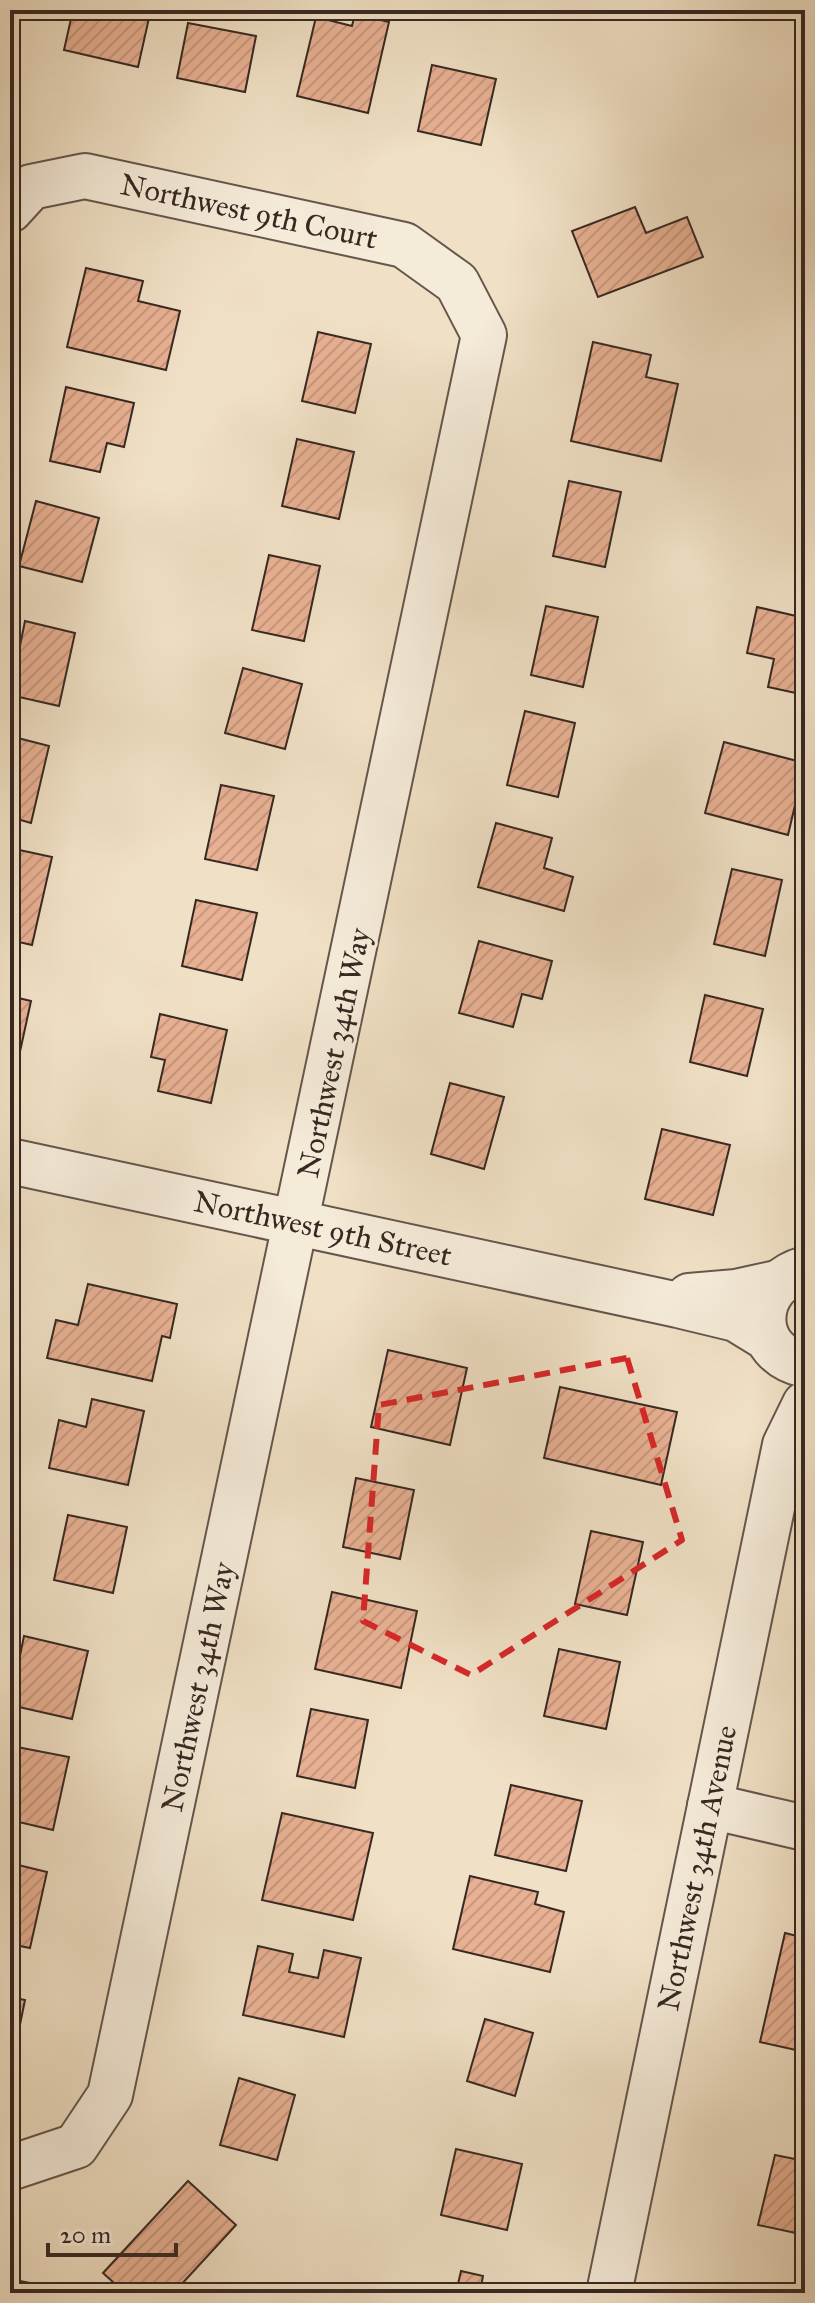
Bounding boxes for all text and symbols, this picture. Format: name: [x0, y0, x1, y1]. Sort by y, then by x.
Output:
street label: Northwest 9th Court: [117, 166, 381, 257]
street label: Northwest 34th Way: [290, 924, 378, 1181]
street label: Northwest 9th Street: [191, 1183, 455, 1274]
street label: Northwest 34th Way: [154, 1558, 242, 1815]
street label: Northwest 34th Avenue: [650, 1722, 744, 2014]
scale bar: [48, 2207, 176, 2257]
text: 20 m: [60, 2220, 111, 2250]

